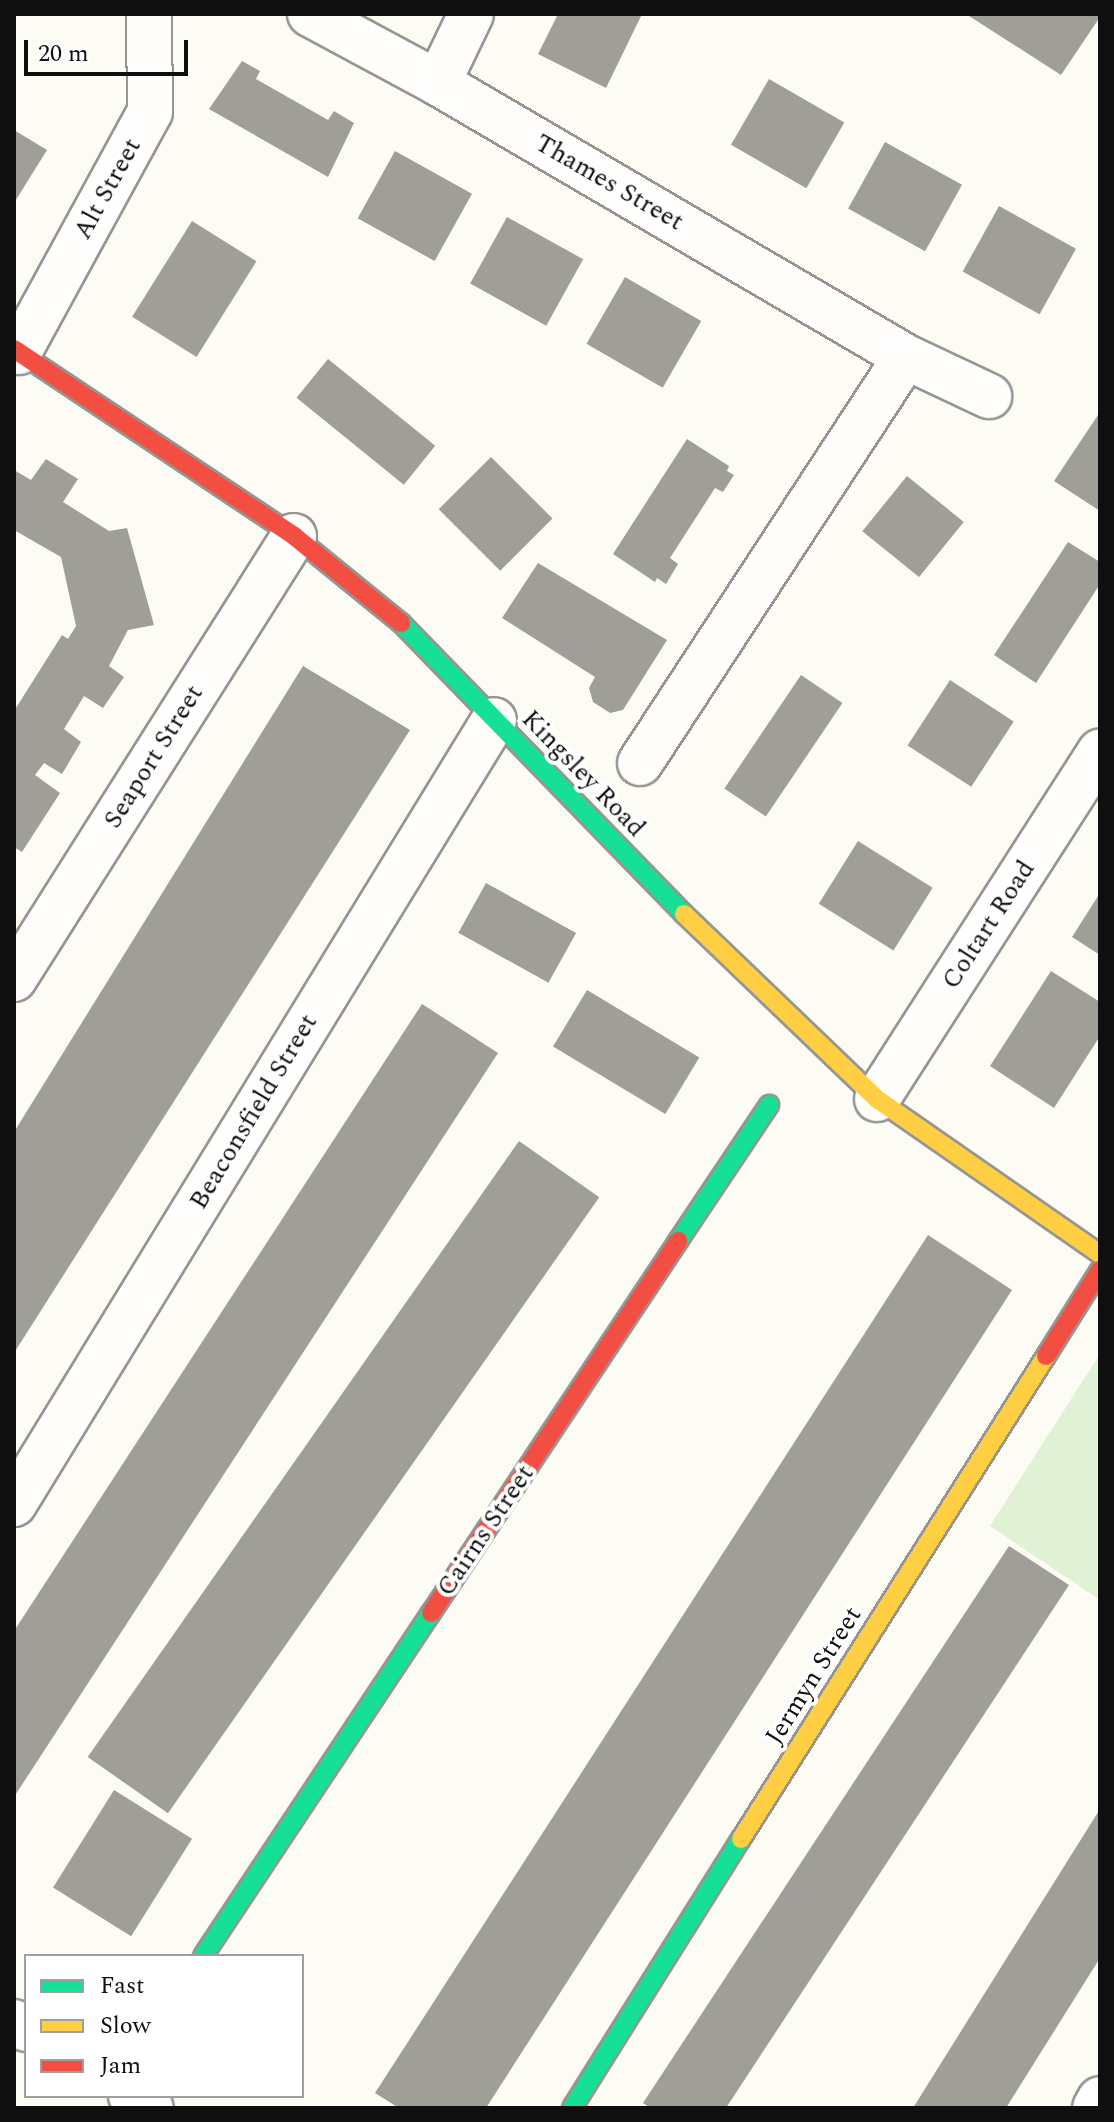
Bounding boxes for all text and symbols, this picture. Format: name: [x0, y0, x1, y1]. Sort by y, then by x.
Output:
scale bar: [28, 24, 192, 74]
text: 20 m: [38, 36, 89, 72]
street label: Thames Street: [529, 128, 689, 238]
street label: Alt Street: [67, 133, 149, 245]
street label: Seaport Street: [98, 680, 210, 834]
street label: Kingsley Road: [515, 704, 651, 844]
street label: Coltart Road: [936, 855, 1042, 995]
street label: Beaconsfield Street: [183, 1009, 325, 1215]
street label: Cairns Street: [431, 1460, 541, 1602]
street label: Jermyn Street: [759, 1601, 869, 1751]
legend: [24, 1954, 304, 2098]
text: Fast: [100, 1968, 145, 2004]
text: Slow: [100, 2008, 151, 2044]
text: Jam: [100, 2048, 141, 2084]

